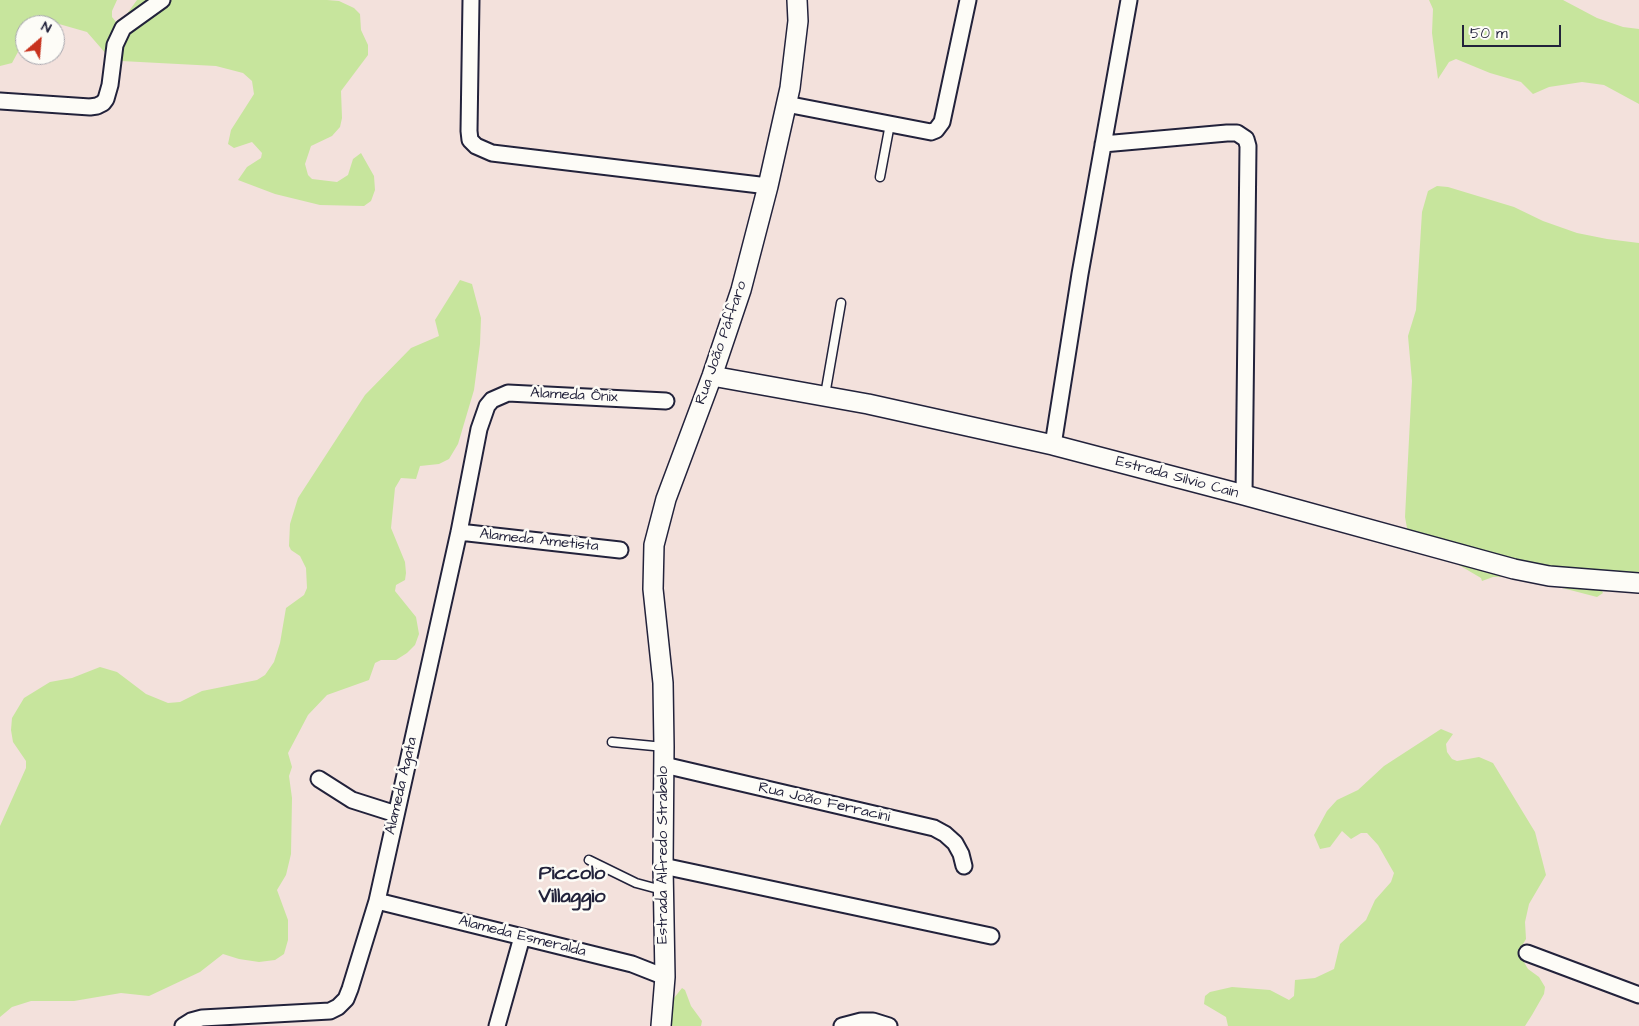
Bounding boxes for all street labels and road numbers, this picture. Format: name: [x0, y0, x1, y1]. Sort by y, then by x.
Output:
street label: Rua João Páffaro: [692, 279, 752, 407]
street label: Alameda Ônix: [530, 385, 618, 407]
street label: Estrada Silvio Cain: [1114, 453, 1240, 503]
street label: Alameda Ametista: [479, 526, 599, 556]
street label: Alameda Ágata: [382, 736, 422, 836]
street label: Estrada Alfredo Strabelo: [655, 766, 673, 944]
street label: Rua João Ferracini: [756, 779, 892, 827]
street label: Alameda Esmeralda: [457, 912, 587, 962]

